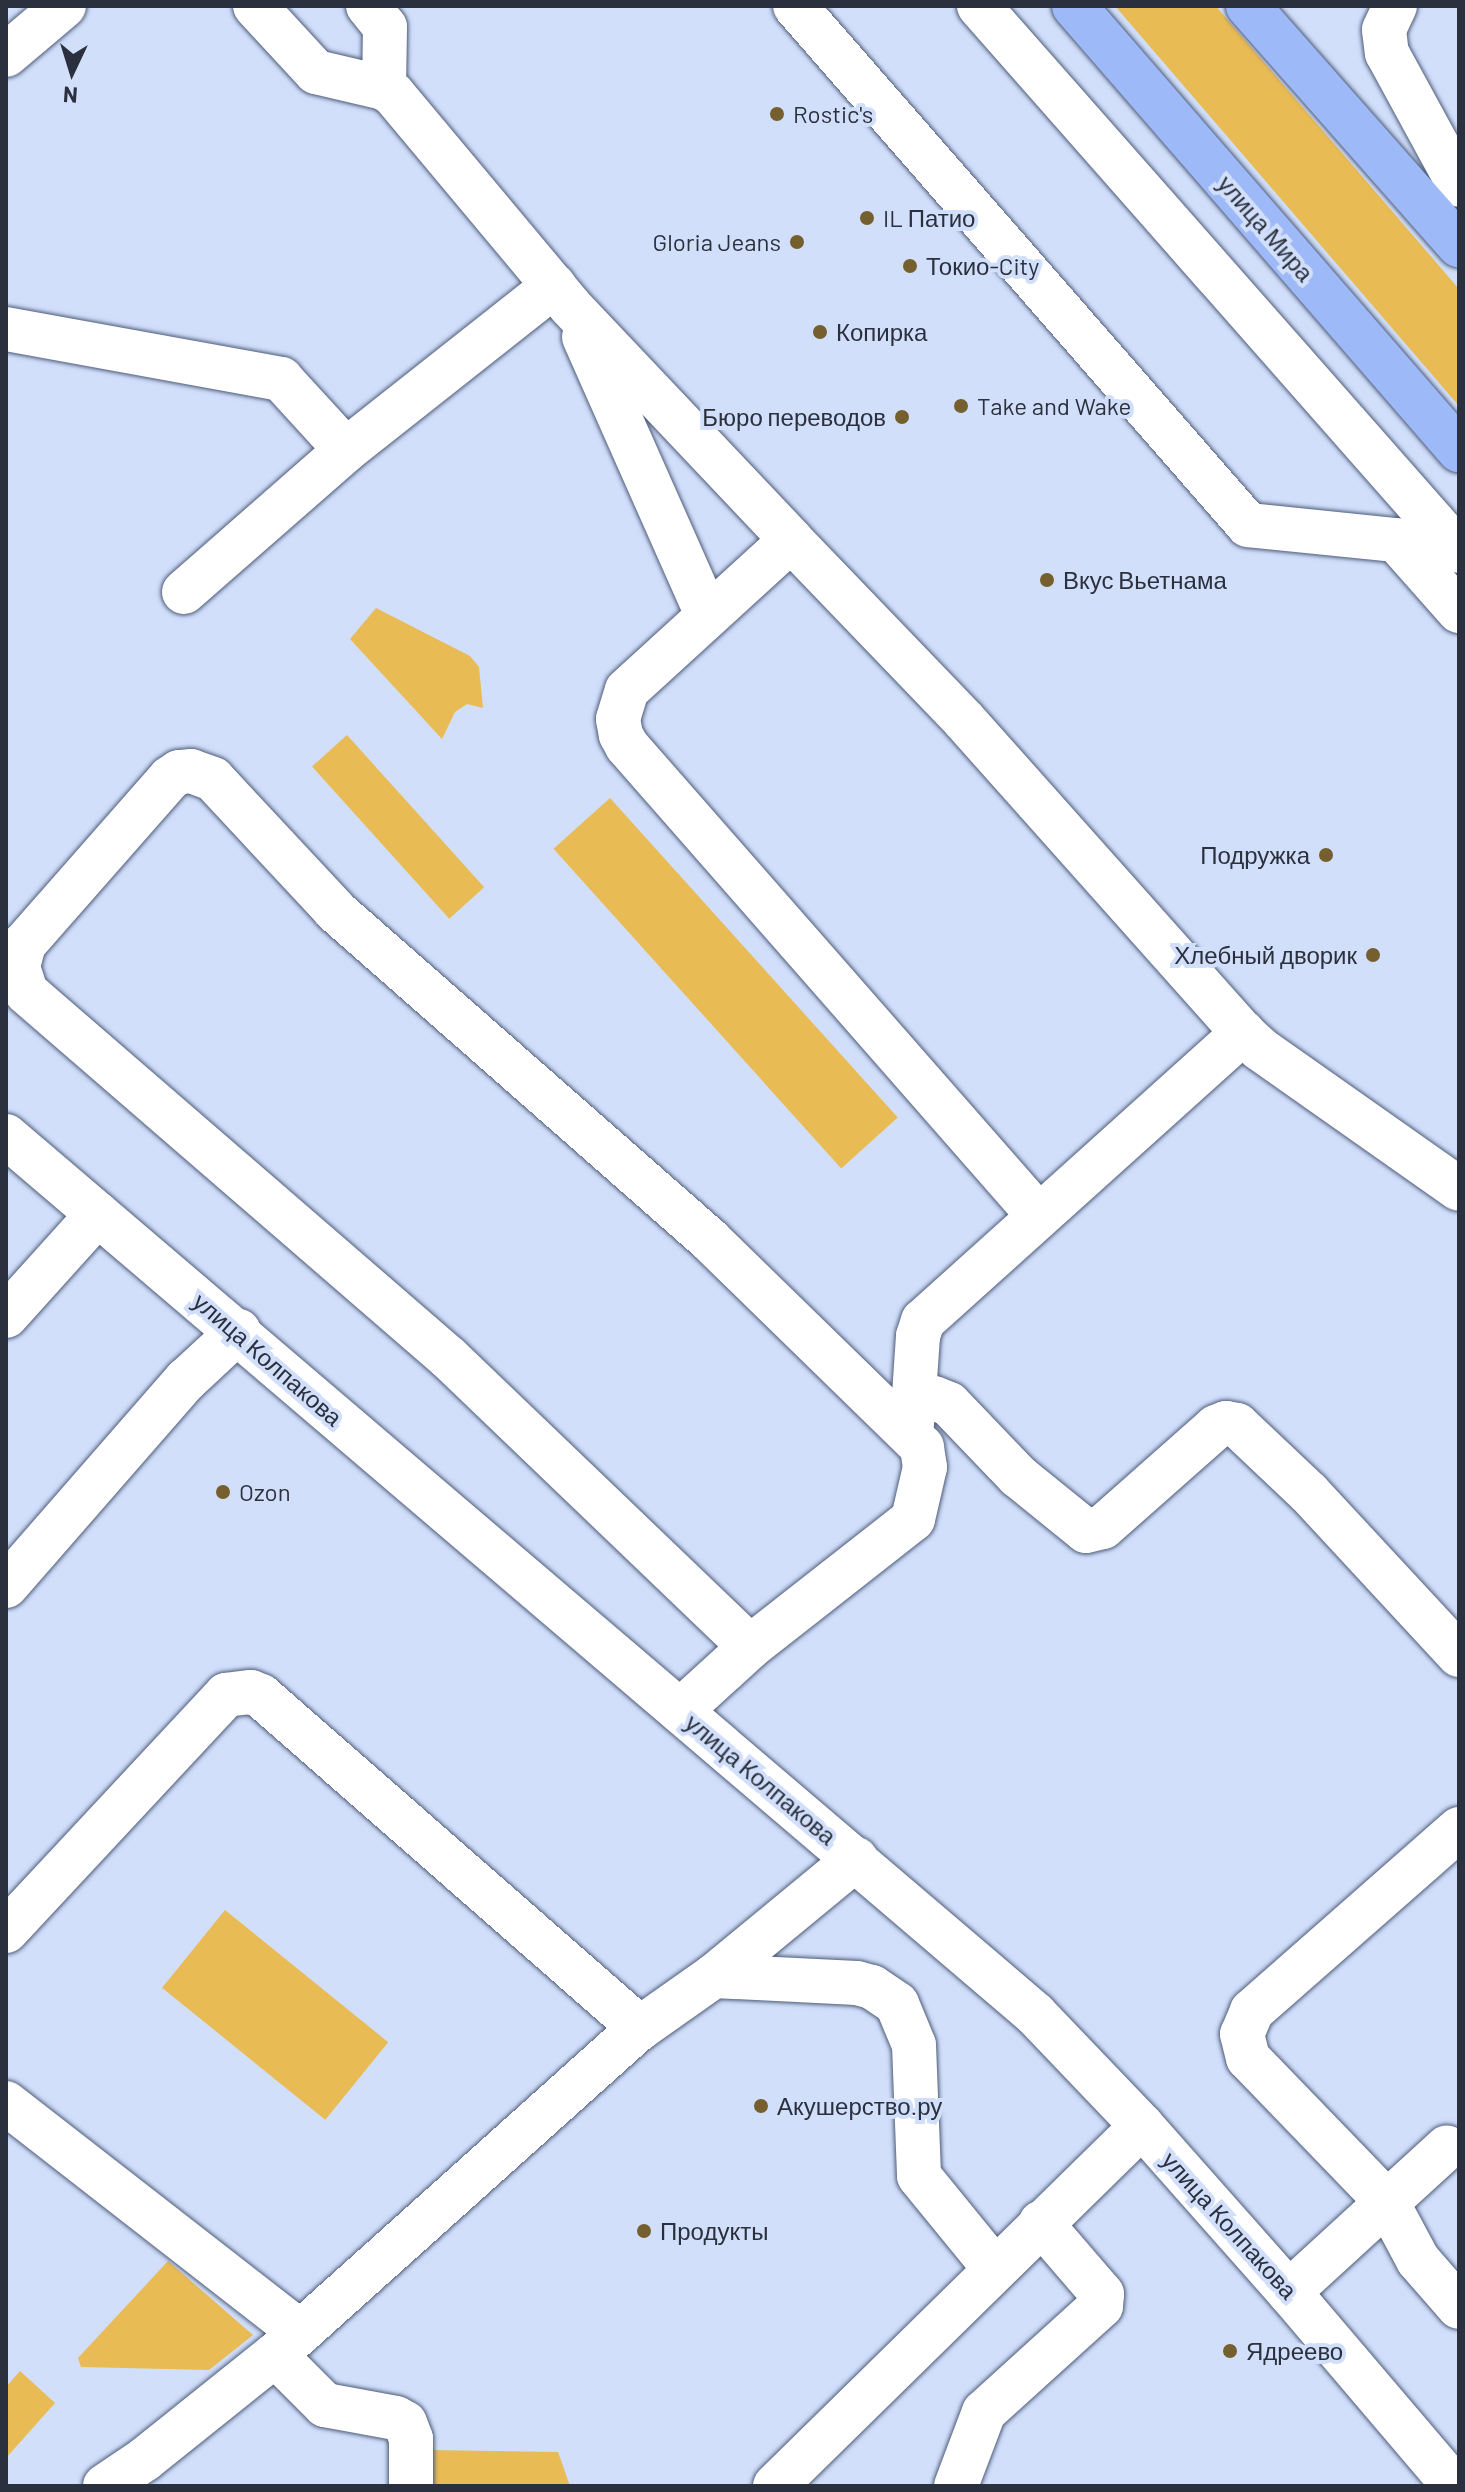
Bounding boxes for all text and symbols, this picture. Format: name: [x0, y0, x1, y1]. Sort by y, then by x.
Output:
north arrow: [32, 32, 112, 112]
text: N: [62, 82, 79, 109]
place label: Rostic's: [793, 100, 873, 128]
marker: Rostic's: [768, 105, 786, 123]
street label: улица Мира: [1212, 169, 1320, 287]
place label: IL Патио: [883, 204, 975, 232]
marker: IL Патио: [858, 209, 876, 227]
place label: Gloria Jeans: [653, 228, 781, 256]
marker: Gloria Jeans: [788, 233, 806, 251]
place label: Токио-City: [926, 252, 1039, 280]
marker: Токио-City: [901, 257, 919, 275]
place label: Копирка: [836, 318, 927, 346]
marker: Копирка: [811, 323, 829, 341]
place label: Take and Wake: [977, 392, 1131, 420]
marker: Take and Wake: [952, 397, 970, 415]
place label: Бюро переводов: [702, 403, 886, 431]
marker: Бюро переводов: [893, 408, 911, 426]
place label: Вкус Вьетнама: [1063, 566, 1227, 594]
marker: Вкус Вьетнама: [1038, 571, 1056, 589]
place label: Подружка: [1200, 841, 1310, 869]
marker: Подружка: [1317, 846, 1335, 864]
place label: Хлебный дворик: [1174, 941, 1357, 969]
marker: Хлебный дворик: [1364, 946, 1382, 964]
street label: улица Колпакова: [188, 1287, 348, 1431]
place label: Ozon: [239, 1478, 291, 1506]
marker: Ozon: [214, 1483, 232, 1501]
street label: улица Колпакова: [680, 1708, 842, 1850]
place label: Акушерство.ру: [777, 2092, 942, 2120]
marker: Акушерство.ру: [752, 2097, 770, 2115]
street label: улица Колпакова: [1156, 2146, 1304, 2304]
place label: Продукты: [660, 2217, 768, 2245]
marker: Продукты: [635, 2222, 653, 2240]
place label: Ядреево: [1246, 2337, 1343, 2365]
marker: Ядреево: [1221, 2342, 1239, 2360]

